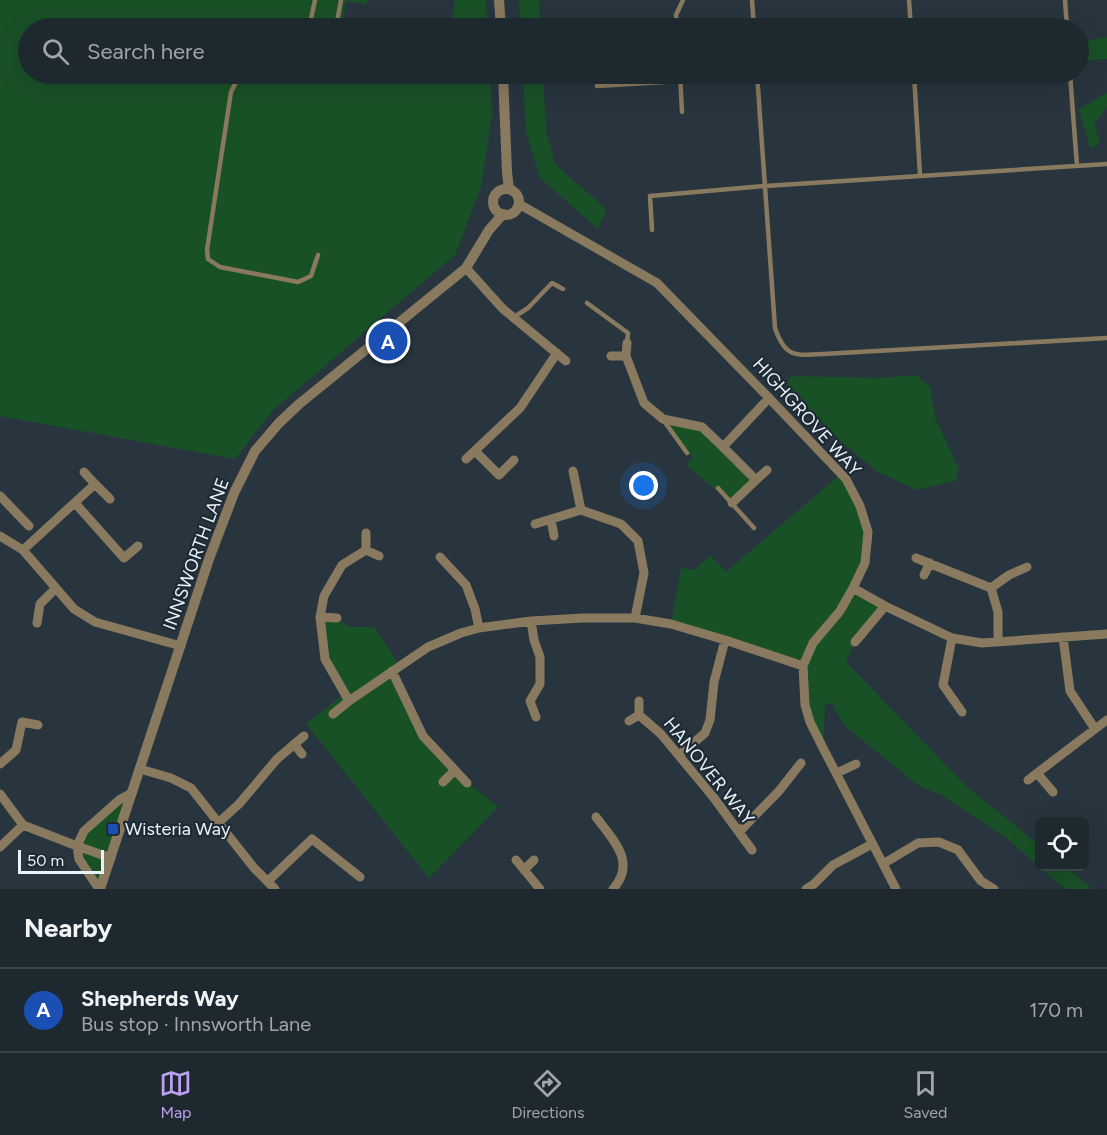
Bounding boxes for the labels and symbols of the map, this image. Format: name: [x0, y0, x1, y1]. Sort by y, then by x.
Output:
pin: A: [368, 318, 408, 364]
street label: HIGHGROVE WAY: [748, 353, 866, 481]
your location: [629, 471, 658, 500]
street label: INNSWORTH LANE: [158, 475, 234, 633]
street label: HANOVER WAY: [659, 713, 759, 829]
place label: Wisteria Way: [125, 818, 231, 840]
marker: Wisteria Way: [106, 822, 120, 836]
scale bar: [18, 847, 104, 874]

